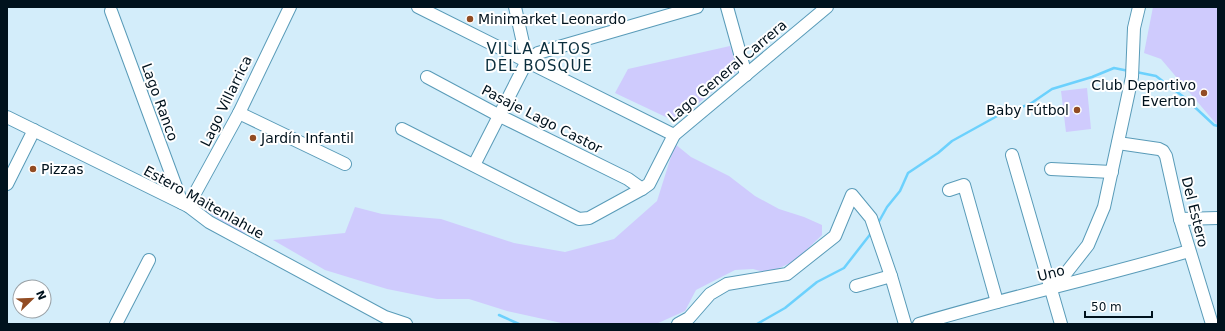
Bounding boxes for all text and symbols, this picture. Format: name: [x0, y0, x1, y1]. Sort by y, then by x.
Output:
place label: Minimarket Leonardo: [478, 11, 626, 27]
marker: Minimarket Leonardo: [465, 14, 475, 24]
street label: Lago General Carrera: [664, 17, 790, 125]
district label: VILLA ALTOS DEL BOSQUE: [485, 40, 593, 75]
street label: Lago Villarrica: [197, 53, 255, 149]
street label: Lago Ranco: [139, 61, 181, 143]
place label: Club Deportivo Everton: [1091, 77, 1196, 109]
street label: Pasaje Lago Castor: [479, 82, 605, 156]
marker: Club Deportivo Everton: [1199, 88, 1209, 98]
place label: Baby Fútbol: [986, 102, 1069, 118]
marker: Baby Fútbol: [1072, 105, 1082, 115]
place label: Jardín Infantil: [260, 130, 354, 146]
marker: Jardín Infantil: [248, 133, 258, 143]
place label: Pizzas: [41, 161, 84, 177]
street label: Estero Maitenlahue: [141, 162, 267, 242]
marker: Pizzas: [28, 164, 38, 174]
street label: Del Estero: [1179, 175, 1211, 249]
street label: Uno: [1036, 262, 1066, 284]
north arrow: [12, 279, 52, 319]
text: N: [33, 289, 49, 302]
scale bar: [1085, 293, 1152, 319]
text: 50 m: [1091, 300, 1122, 314]

